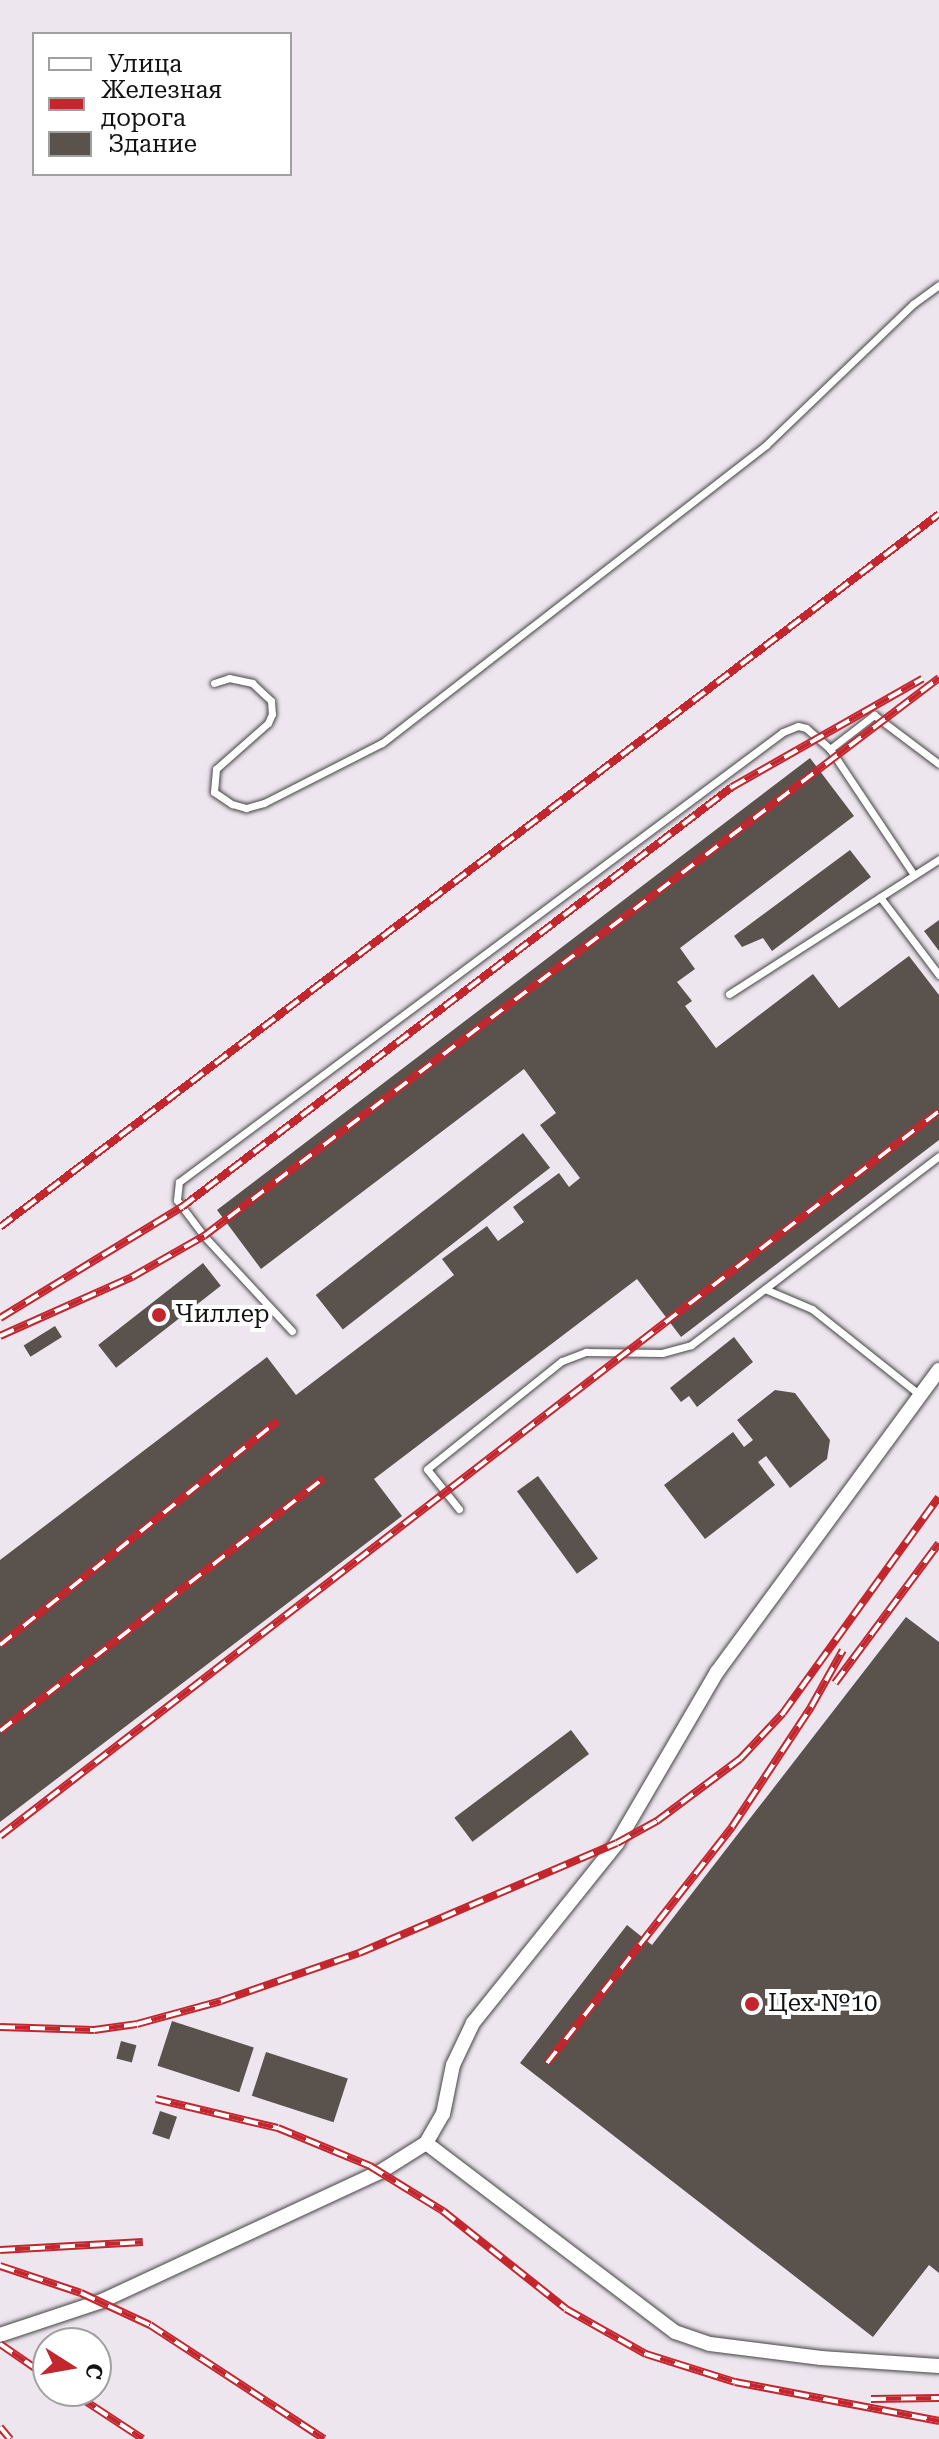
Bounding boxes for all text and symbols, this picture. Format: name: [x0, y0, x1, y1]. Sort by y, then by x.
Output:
legend: [32, 32, 292, 176]
text: Улица: [108, 50, 182, 78]
text: Железная дорога: [101, 76, 222, 132]
text: Здание: [108, 130, 197, 158]
place label: Чиллер: [175, 1301, 270, 1329]
marker: Чиллер: [150, 1306, 168, 1324]
place label: Цех №10: [768, 1990, 878, 2018]
marker: Цех №10: [743, 1995, 761, 2013]
north arrow: [32, 2327, 112, 2407]
text: С: [80, 2361, 108, 2381]

